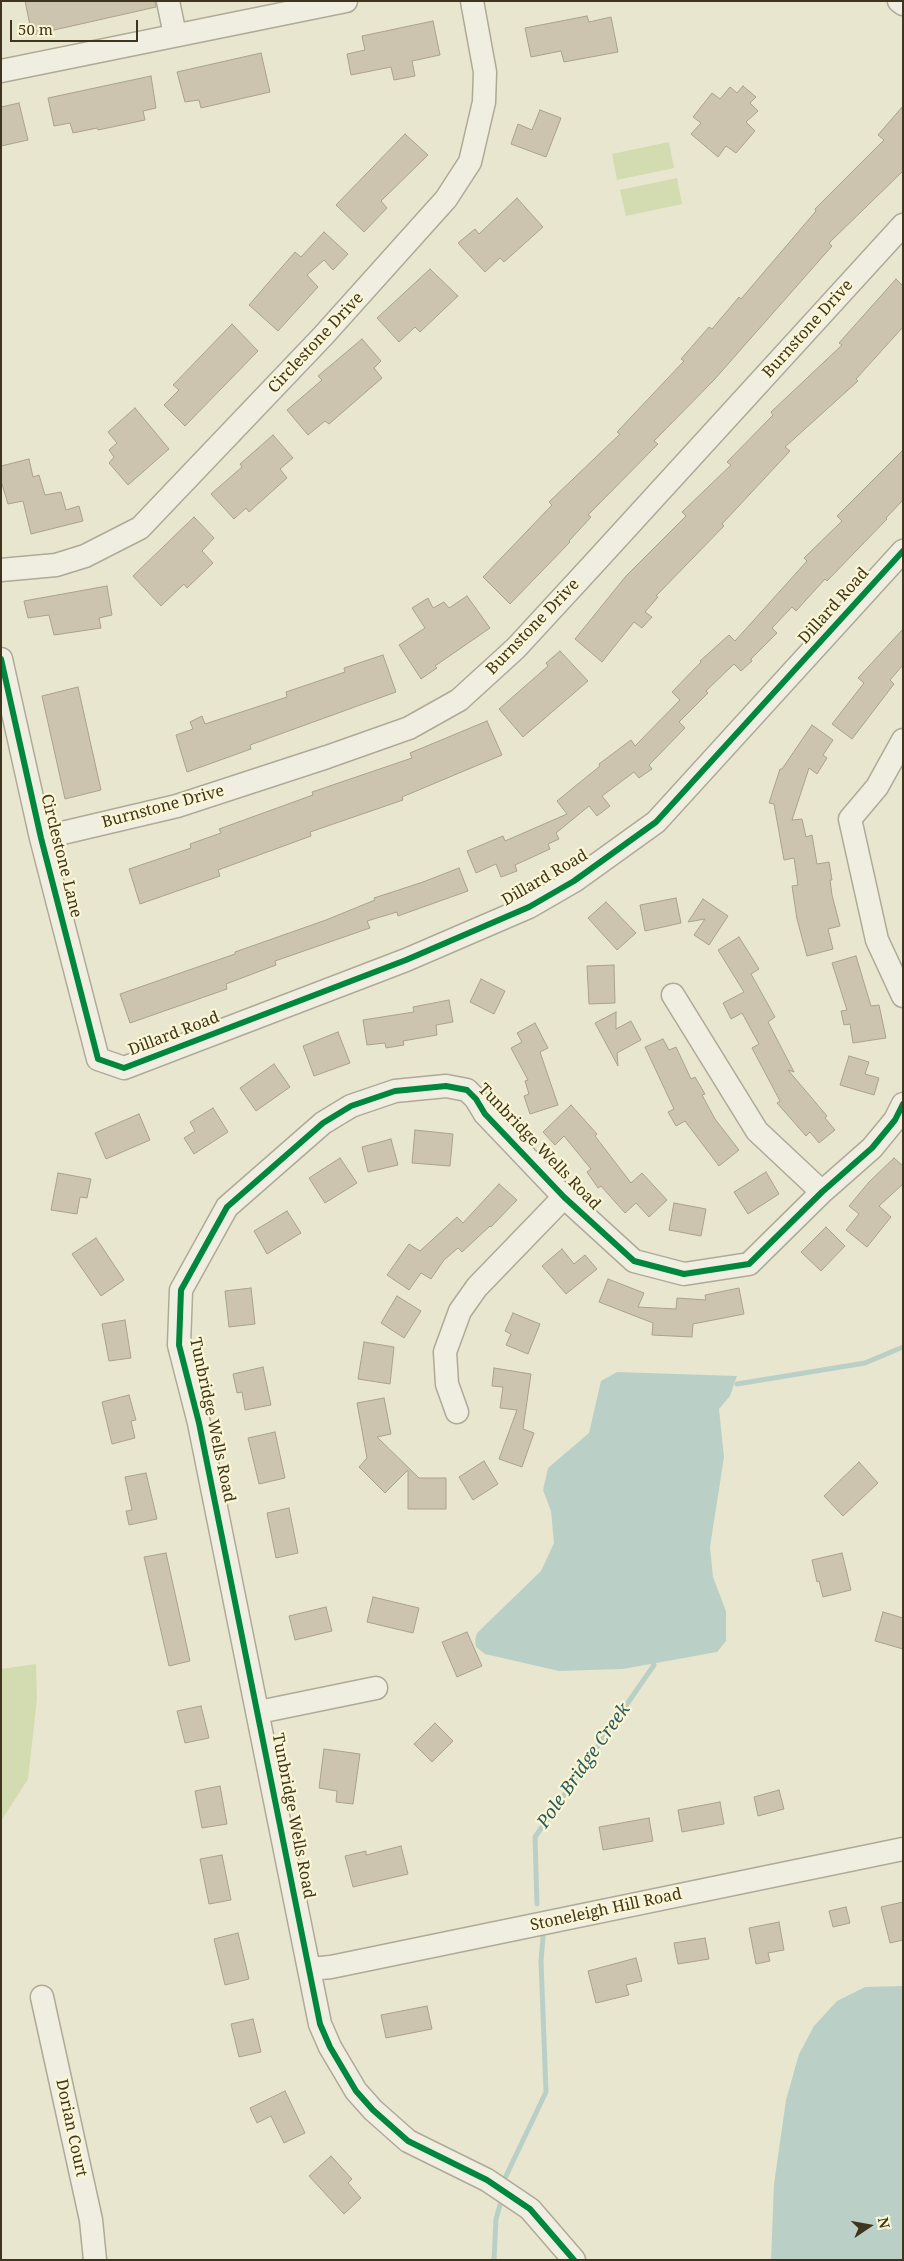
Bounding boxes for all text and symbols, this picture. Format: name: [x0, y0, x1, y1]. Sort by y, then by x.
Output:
scale bar: [12, 10, 140, 42]
text: 50 m: [18, 19, 53, 39]
street label: Burnstone Drive: [759, 276, 857, 382]
street label: Circlestone Drive: [264, 289, 368, 397]
street label: Dillard Road: [795, 564, 873, 648]
street label: Burnstone Drive: [482, 575, 584, 679]
street label: Burnstone Drive: [100, 781, 226, 833]
street label: Circlestone Lane: [36, 792, 86, 920]
street label: Dillard Road: [499, 846, 591, 910]
street label: Dillard Road: [126, 1008, 222, 1060]
street label: Tunbridge Wells Road: [474, 1080, 604, 1214]
street label: Tunbridge Wells Road: [185, 1336, 239, 1504]
water label: Pole Bridge Creek: [533, 1699, 635, 1833]
street label: Tunbridge Wells Road: [268, 1732, 318, 1900]
street label: Stoneleigh Hill Road: [528, 1885, 684, 1935]
street label: Dorian Court: [51, 2077, 91, 2179]
north arrow: [844, 2201, 894, 2251]
text: N: [874, 2215, 895, 2230]

